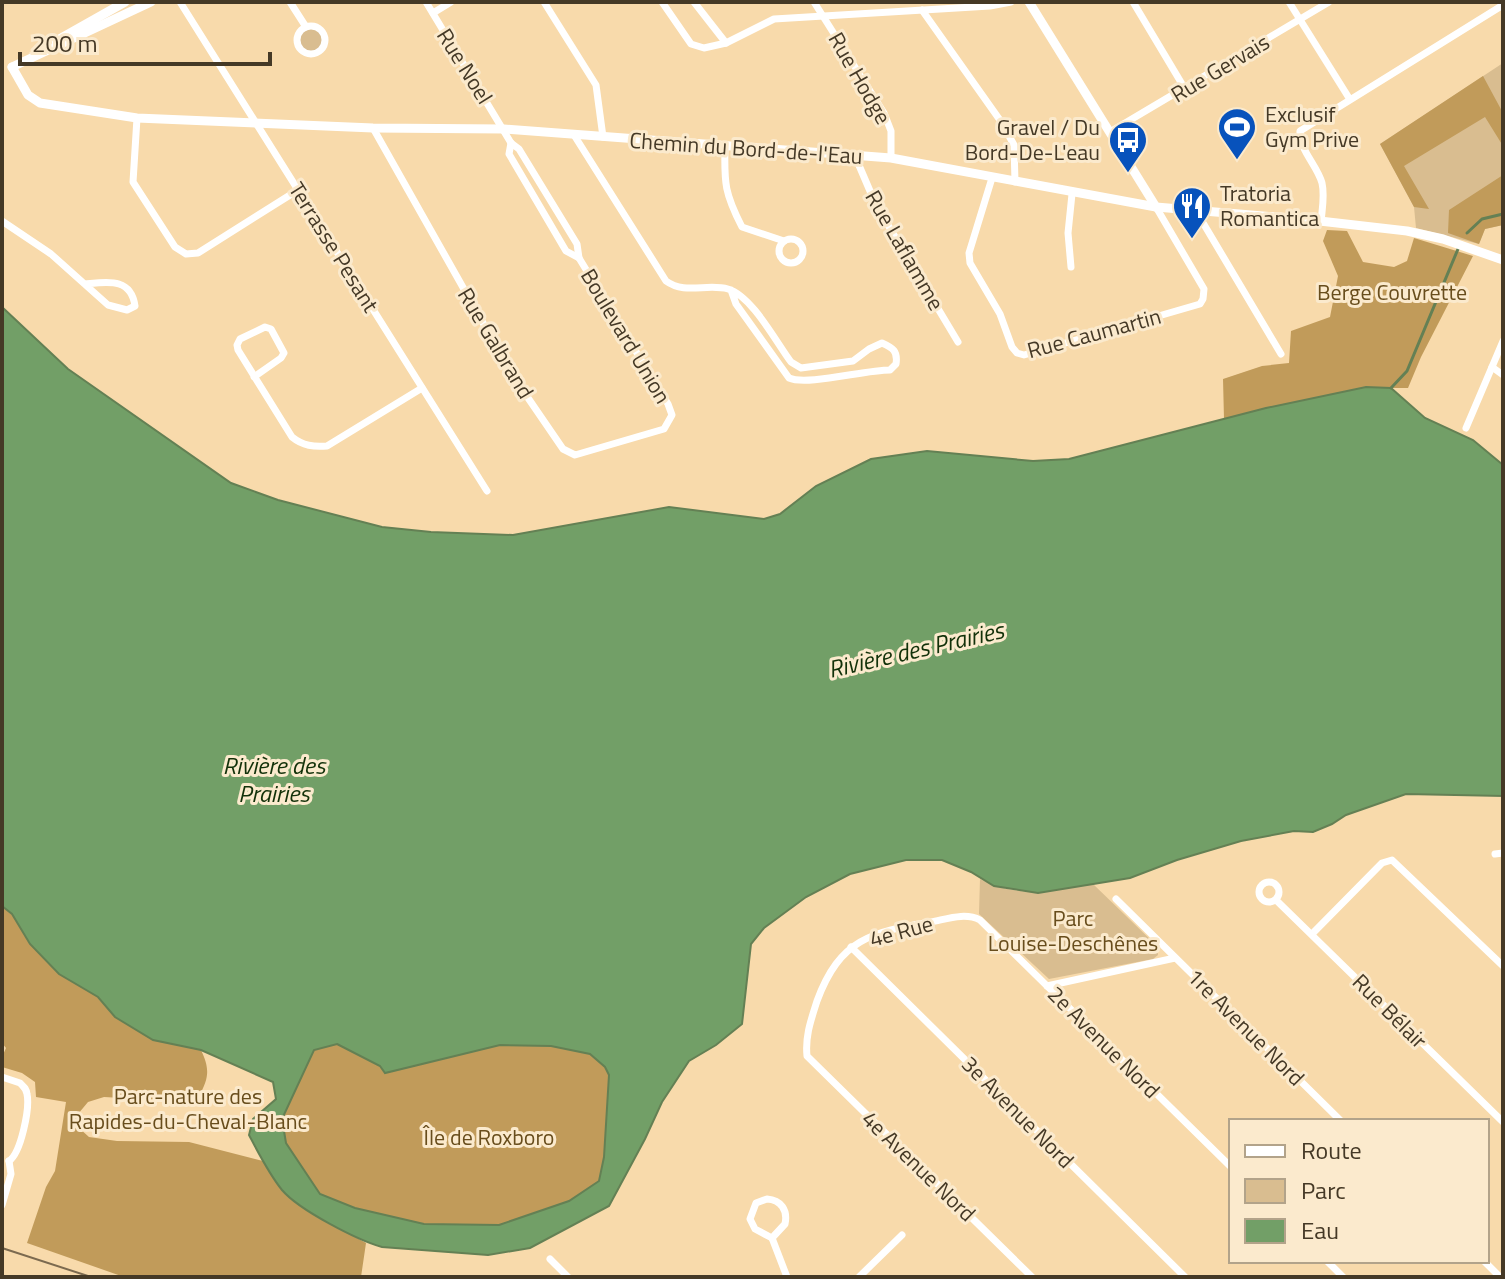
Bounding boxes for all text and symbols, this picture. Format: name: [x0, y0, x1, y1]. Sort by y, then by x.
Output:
scale bar: [20, 16, 270, 66]
street label: Rue Noel: [428, 21, 502, 111]
text: 200 m: [32, 25, 98, 61]
street label: Rue Gervais: [1164, 25, 1276, 111]
street label: Rue Hodge: [820, 26, 900, 130]
place label: Exclusif Gym Prive: [1265, 97, 1359, 156]
sports icon: Exclusif Gym Prive: [1216, 106, 1258, 161]
place label: Gravel / Du Bord-De-L'eau: [965, 110, 1100, 169]
bus stop icon: Gravel / Du Bord-De-L'eau: [1107, 119, 1149, 174]
street label: Chemin du Bord-de-l'Eau: [628, 123, 864, 173]
street label: Terrasse Pesant: [280, 175, 388, 319]
place label: Tratoria Romantica: [1220, 176, 1319, 235]
street label: Rue Laflamme: [857, 183, 953, 317]
restaurant icon: Tratoria Romantica: [1171, 185, 1213, 240]
street label: Boulevard Union: [572, 262, 680, 410]
park label: Berge Couvrette: [1317, 275, 1467, 309]
street label: Rue Galbrand: [449, 281, 543, 405]
street label: Rue Caumartin: [1023, 299, 1165, 367]
water label: Rivière des Prairies: [825, 611, 1009, 687]
water label: Rivière des Prairies: [223, 747, 327, 811]
park label: Parc Louise-Deschênes: [988, 901, 1158, 960]
street label: 4e Rue: [865, 906, 937, 956]
street label: 1re Avenue Nord: [1179, 960, 1313, 1094]
street label: Rue Bélair: [1345, 966, 1436, 1057]
street label: 2e Avenue Nord: [1040, 978, 1168, 1106]
street label: 3e Avenue Nord: [954, 1048, 1082, 1176]
park label: Parc-nature des Rapides-du-Cheval-Blanc: [69, 1079, 307, 1138]
street label: 4e Avenue Nord: [854, 1103, 984, 1229]
legend: [1229, 1119, 1489, 1263]
park label: Île de Roxboro: [422, 1120, 554, 1154]
text: Route: [1301, 1132, 1362, 1168]
text: Parc: [1301, 1172, 1346, 1208]
text: Eau: [1301, 1212, 1339, 1248]

